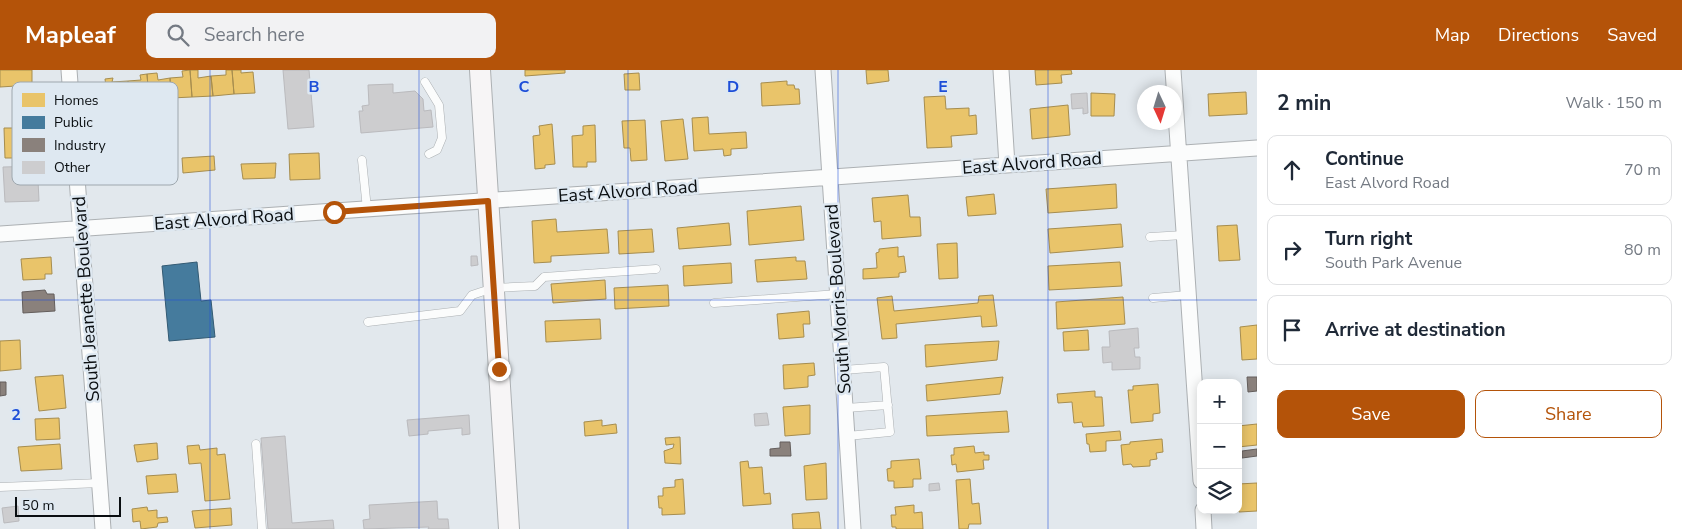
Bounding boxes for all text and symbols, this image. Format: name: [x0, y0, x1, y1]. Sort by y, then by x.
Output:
search box: [146, 13, 496, 58]
text: Mapleaf: [25, 19, 116, 51]
icon: search: [164, 21, 192, 49]
text: Search here: [204, 22, 305, 48]
text: Map: [1435, 23, 1470, 47]
text: Directions: [1498, 23, 1579, 47]
text: Saved: [1607, 23, 1657, 47]
text: B: [308, 76, 320, 98]
text: C: [519, 76, 530, 98]
text: D: [727, 76, 739, 98]
text: E: [938, 76, 948, 98]
legend: [12, 82, 178, 185]
north arrow: [1137, 85, 1182, 130]
text: 2 min: [1277, 89, 1331, 117]
text: Homes: [54, 91, 99, 110]
text: Walk · 150 m: [1566, 92, 1662, 114]
text: Public: [54, 113, 93, 132]
text: Industry: [54, 136, 107, 155]
street label: East Alvord Road: [961, 146, 1103, 180]
text: Continue: [1325, 146, 1404, 172]
icon: ahead: [1278, 156, 1306, 184]
text: Other: [54, 158, 90, 177]
text: 70 m: [1624, 159, 1661, 181]
text: East Alvord Road: [1325, 172, 1450, 194]
street label: East Alvord Road: [557, 174, 699, 208]
street label: South Jeanette Boulevard: [67, 195, 105, 403]
route start: [323, 201, 346, 224]
street label: East Alvord Road: [153, 202, 295, 236]
street label: South Morris Boulevard: [819, 203, 857, 395]
text: Turn right: [1325, 226, 1412, 252]
icon: right: [1278, 236, 1306, 264]
text: 80 m: [1624, 239, 1661, 261]
text: South Park Avenue: [1325, 252, 1462, 274]
icon: arrive: [1278, 316, 1306, 344]
text: Arrive at destination: [1325, 317, 1506, 343]
route end: [488, 358, 511, 381]
map controls: [1197, 379, 1242, 514]
button: +: [1197, 379, 1242, 424]
button: Save: [1277, 390, 1465, 438]
button: Share: [1475, 390, 1662, 438]
text: 2: [11, 404, 21, 426]
button: −: [1197, 424, 1242, 469]
button: layers: [1197, 469, 1242, 514]
scale bar: [15, 494, 121, 517]
text: 50 m: [22, 496, 54, 515]

